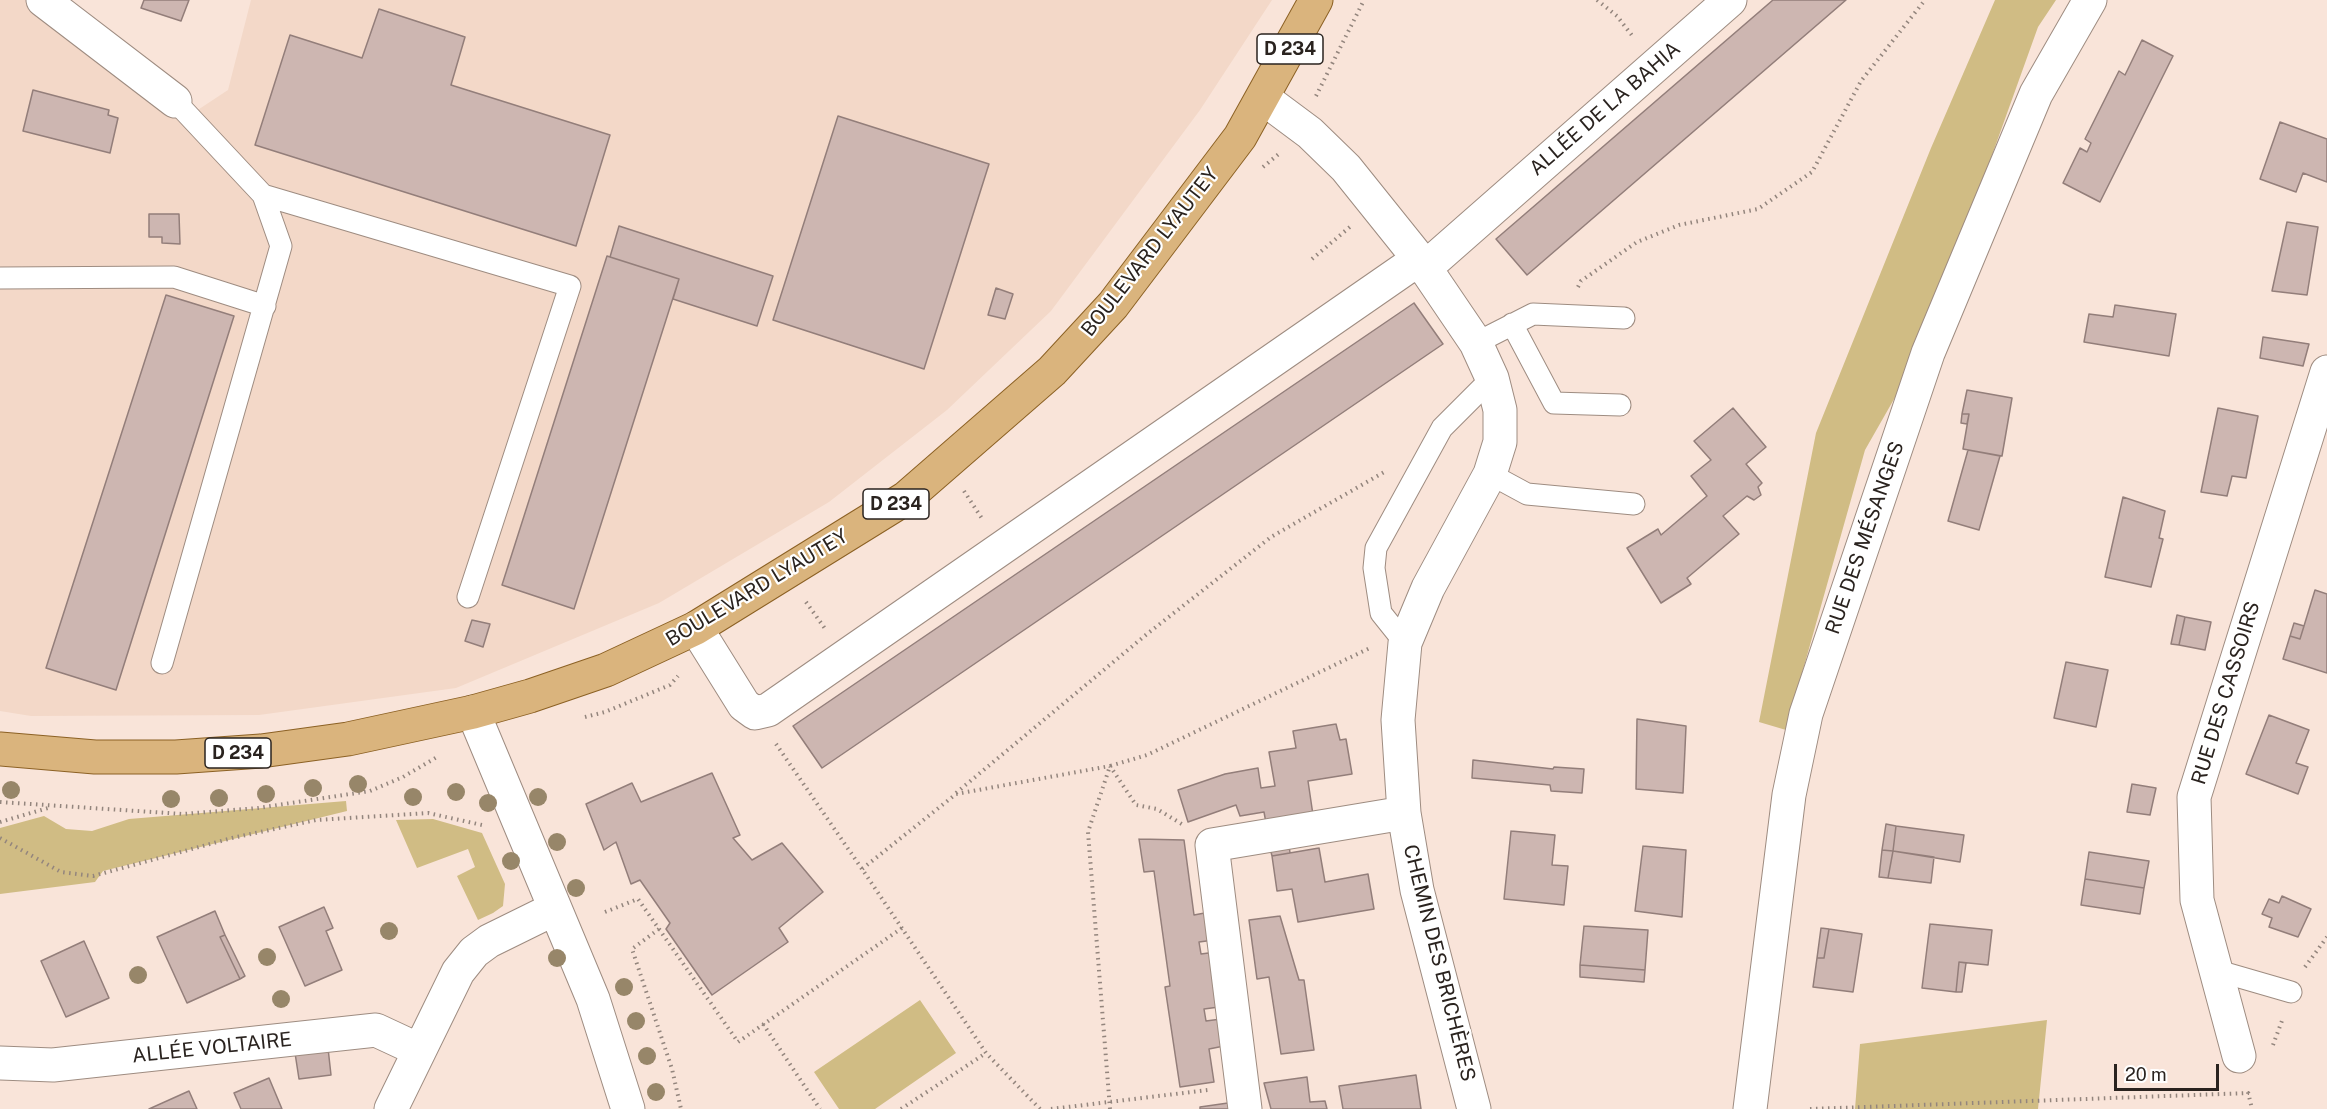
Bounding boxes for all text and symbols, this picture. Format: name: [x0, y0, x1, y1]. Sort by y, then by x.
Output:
road number: D 234: [1257, 34, 1323, 64]
street label: ALLÉE DE LA BAHIA: [1525, 37, 1685, 181]
street label: BOULEVARD LYAUTEY: [1077, 163, 1223, 341]
street label: RUE DES MÉSANGES: [1821, 439, 1909, 637]
road number: D 234: [863, 489, 929, 519]
street label: BOULEVARD LYAUTEY: [662, 524, 852, 652]
street label: RUE DES CASSOIRS: [2187, 599, 2265, 787]
road number: D 234: [205, 738, 271, 768]
street label: CHEMIN DES BRICHÈRES: [1398, 842, 1480, 1084]
street label: ALLÉE VOLTAIRE: [131, 1028, 293, 1068]
scale bar: [2117, 1052, 2222, 1090]
text: 20 m: [2125, 1064, 2167, 1085]

